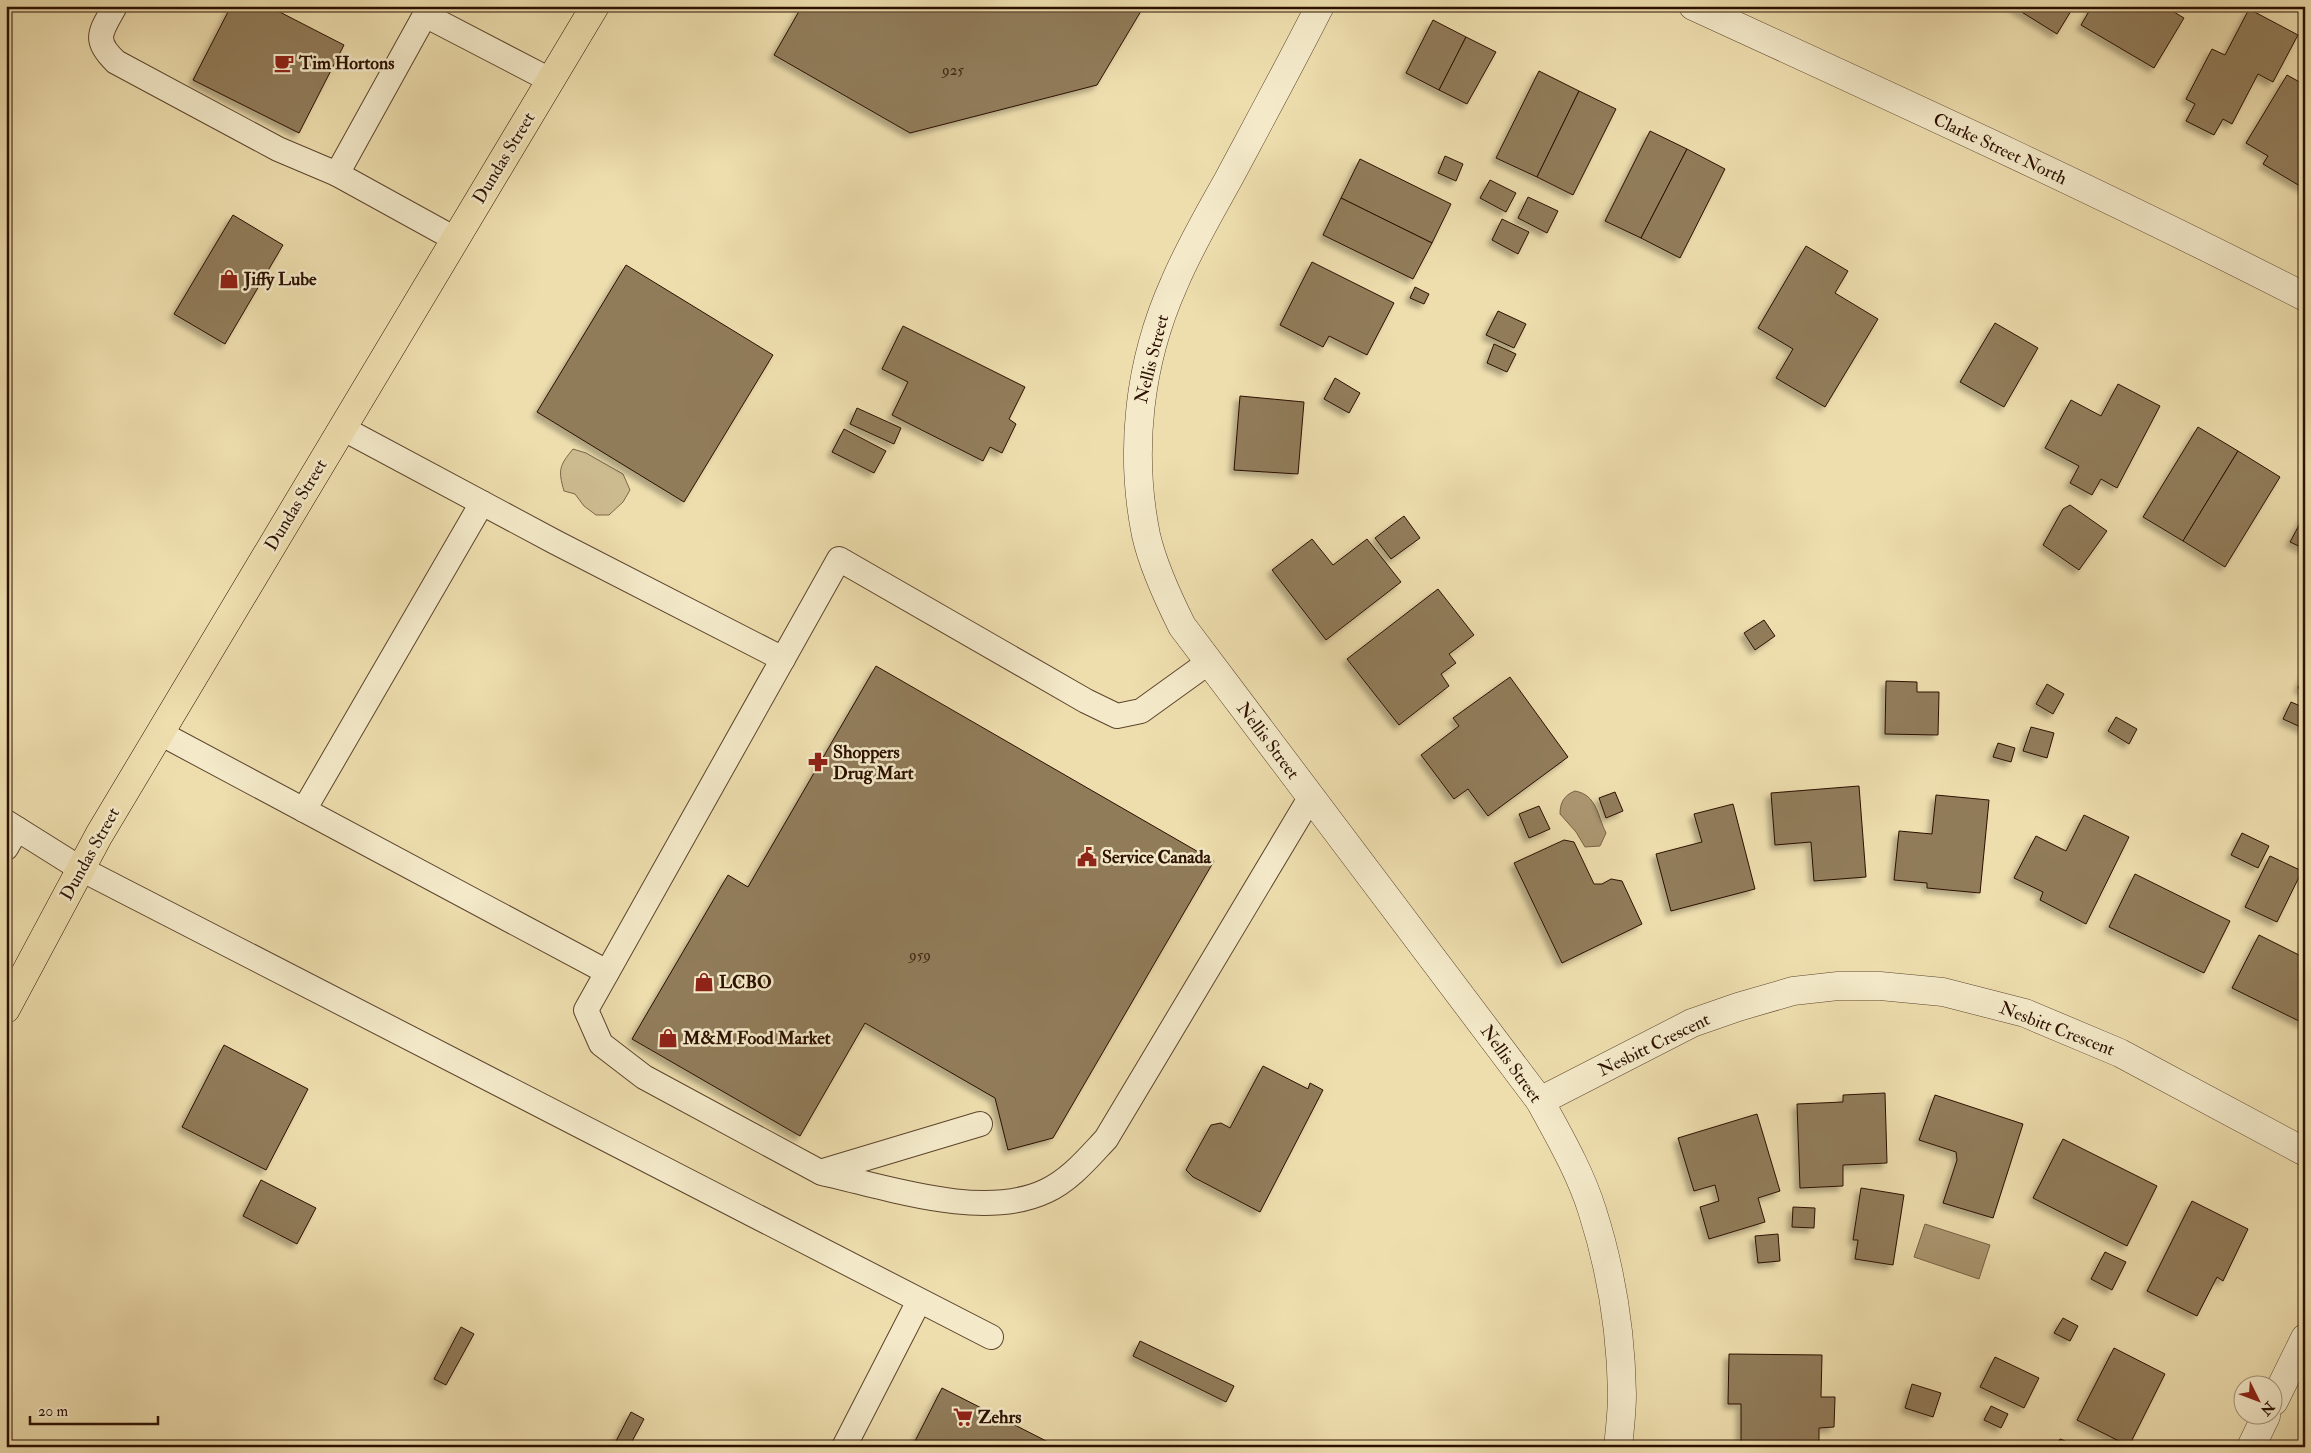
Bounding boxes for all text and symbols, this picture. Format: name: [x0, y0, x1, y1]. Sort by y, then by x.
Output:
cafe icon: Tim Hortons: [273, 52, 295, 74]
place label: Tim Hortons: [298, 52, 394, 75]
house number: 925: [941, 61, 964, 80]
street label: Dundas Street: [468, 108, 540, 208]
street label: Clarke Street North: [1929, 108, 2071, 190]
shop icon: Jiffy Lube: [218, 268, 240, 290]
place label: Jiffy Lube: [243, 268, 317, 291]
street label: Nellis Street: [1130, 312, 1174, 406]
street label: Dundas Street: [260, 455, 332, 555]
street label: Nellis Street: [1232, 698, 1305, 784]
place label: Shoppers Drug Mart: [833, 741, 914, 785]
pharmacy icon: Shoppers Drug Mart: [807, 751, 829, 773]
street label: Dundas Street: [55, 803, 125, 905]
public building icon: Service Canada: [1076, 846, 1098, 868]
place label: Service Canada: [1102, 846, 1211, 869]
house number: 959: [908, 946, 931, 965]
shop icon: LCBO: [693, 971, 715, 993]
place label: LCBO: [719, 971, 772, 994]
street label: Nesbitt Crescent: [1996, 996, 2118, 1062]
street label: Nesbitt Crescent: [1594, 1008, 1714, 1082]
street label: Nellis Street: [1475, 1021, 1547, 1108]
shop icon: M&M Food Market: [657, 1027, 679, 1049]
place label: M&M Food Market: [682, 1027, 831, 1050]
north arrow: [2234, 1376, 2284, 1426]
scale bar: [30, 1393, 158, 1425]
text: N: [2256, 1397, 2278, 1419]
text: 20 m: [38, 1402, 68, 1421]
supermarket icon: Zehrs: [952, 1406, 974, 1428]
place label: Zehrs: [978, 1406, 1021, 1429]

